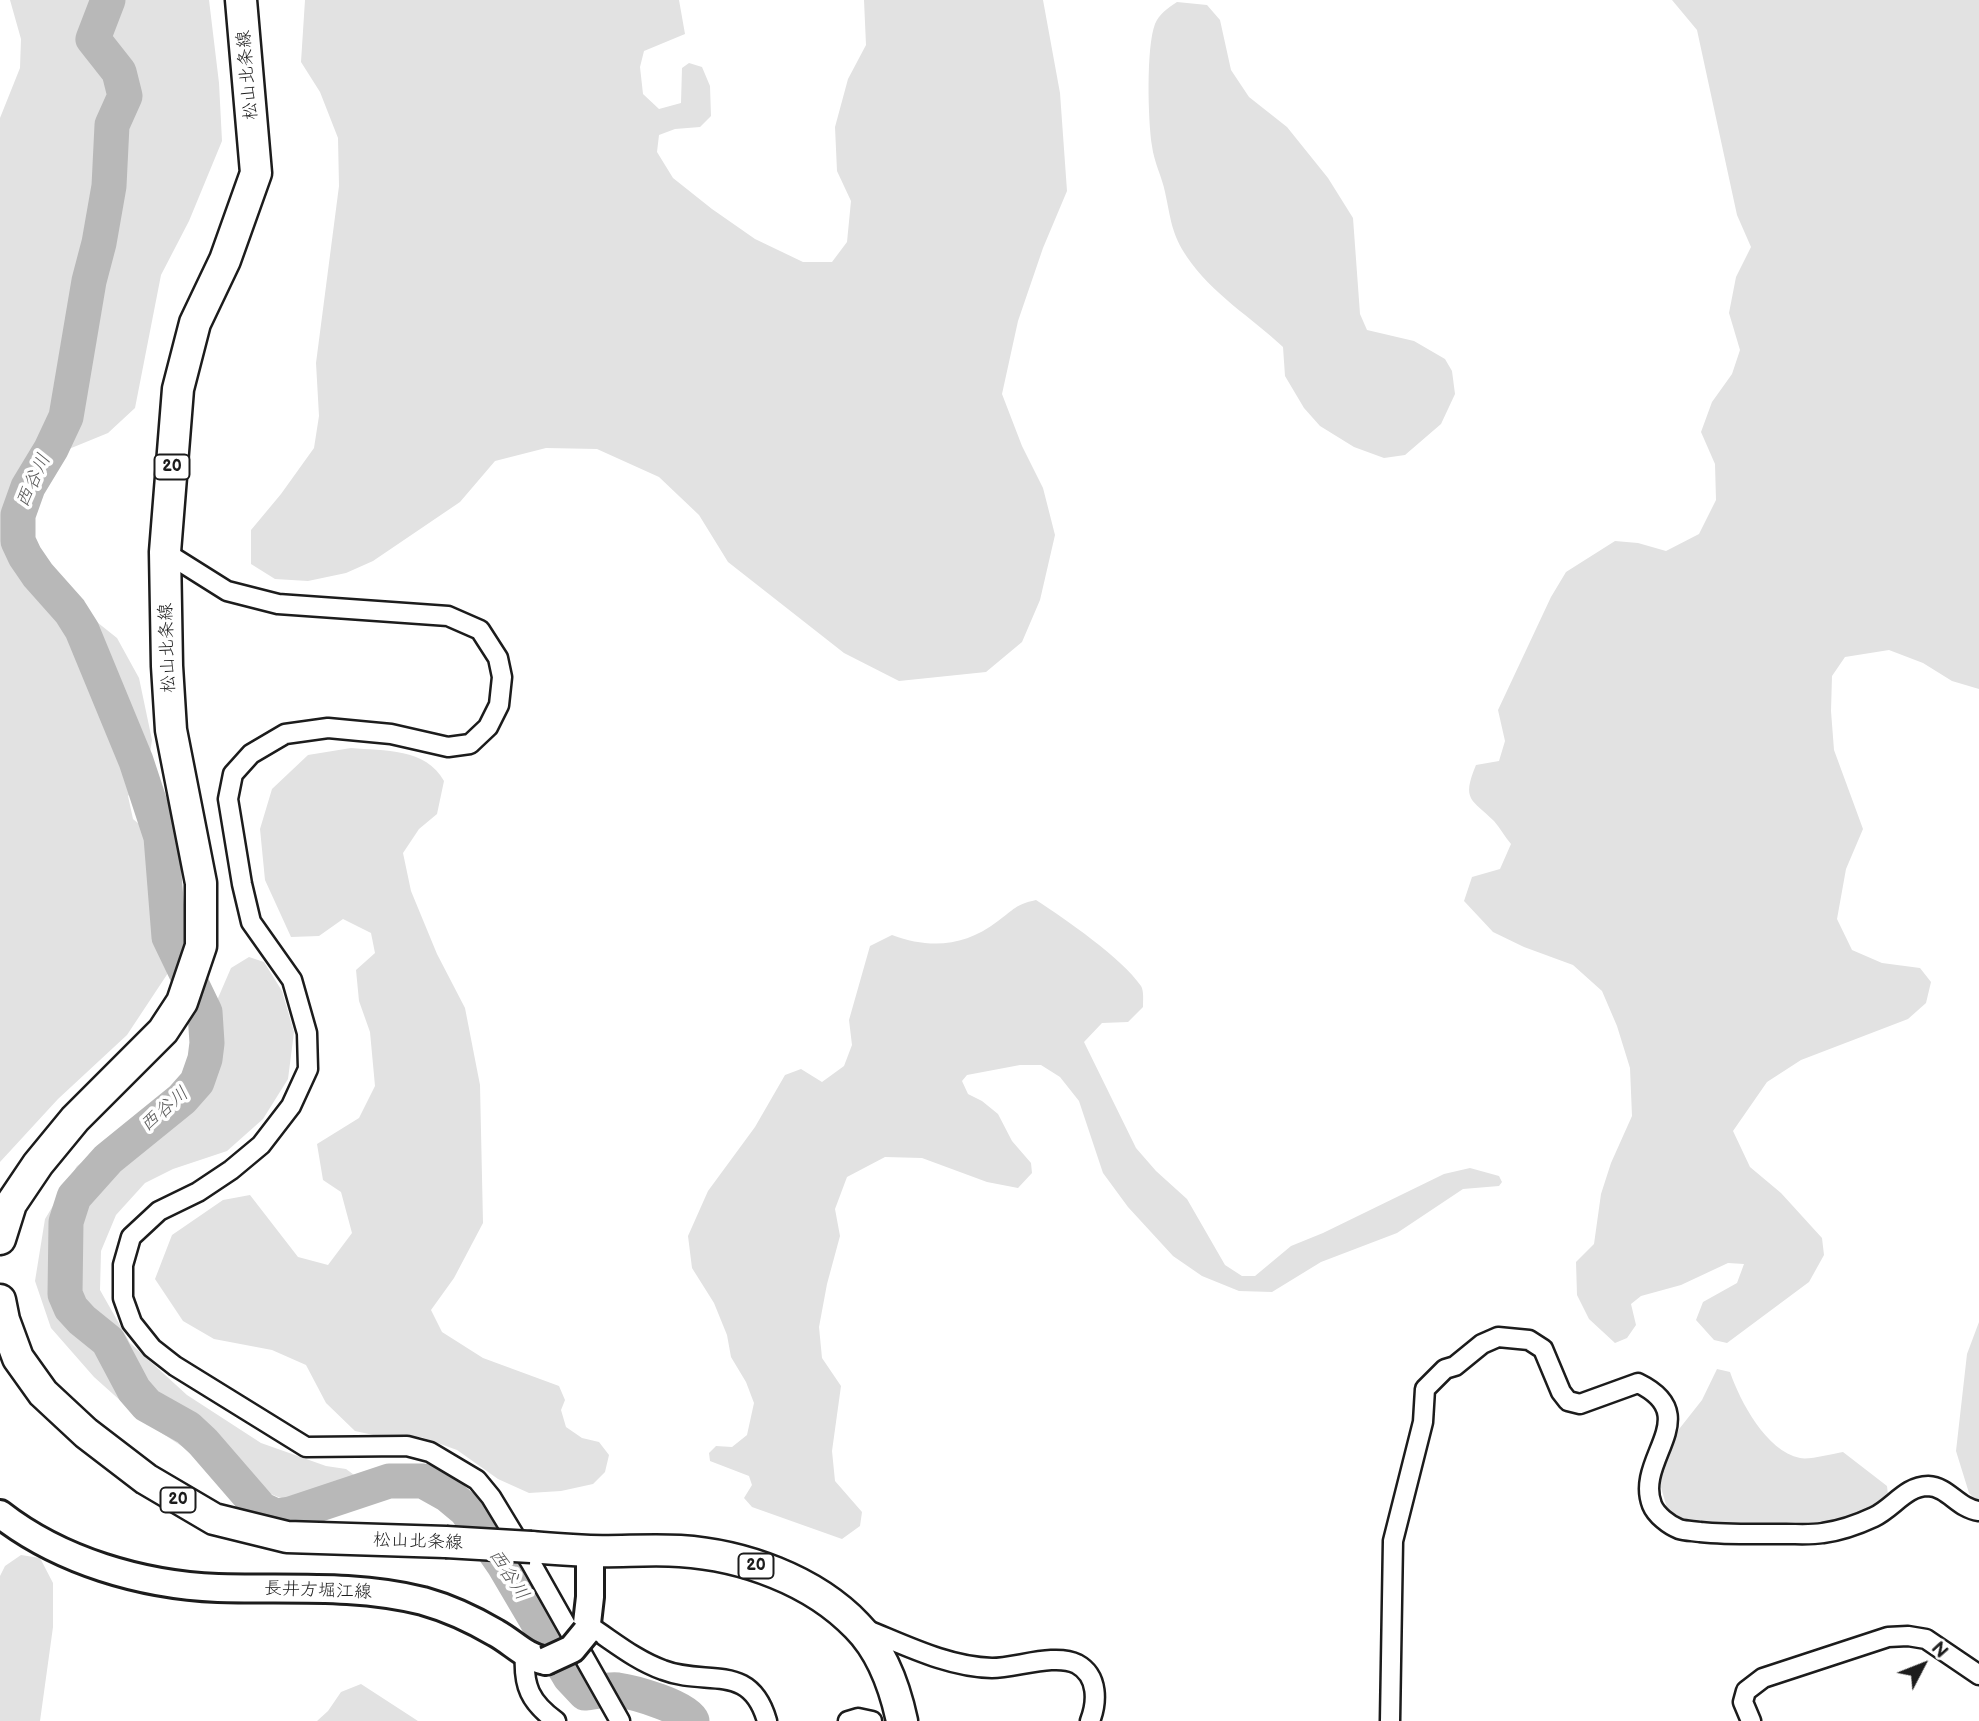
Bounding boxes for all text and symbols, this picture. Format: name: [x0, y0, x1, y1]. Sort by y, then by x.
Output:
street label: 松山北条線: [233, 29, 263, 121]
water label: 西谷川: [12, 450, 56, 512]
road number: 20: [154, 454, 190, 480]
street label: 松山北条線: [156, 603, 180, 693]
water label: 西谷川: [136, 1083, 194, 1137]
road number: 20: [160, 1488, 196, 1512]
street label: 松山北条線: [373, 1530, 463, 1554]
water label: 西谷川: [483, 1545, 533, 1605]
road number: 20: [738, 1554, 774, 1578]
street label: 長井方堀江線: [264, 1578, 372, 1604]
north arrow: [1888, 1630, 1958, 1700]
text: N: [1926, 1638, 1952, 1664]

